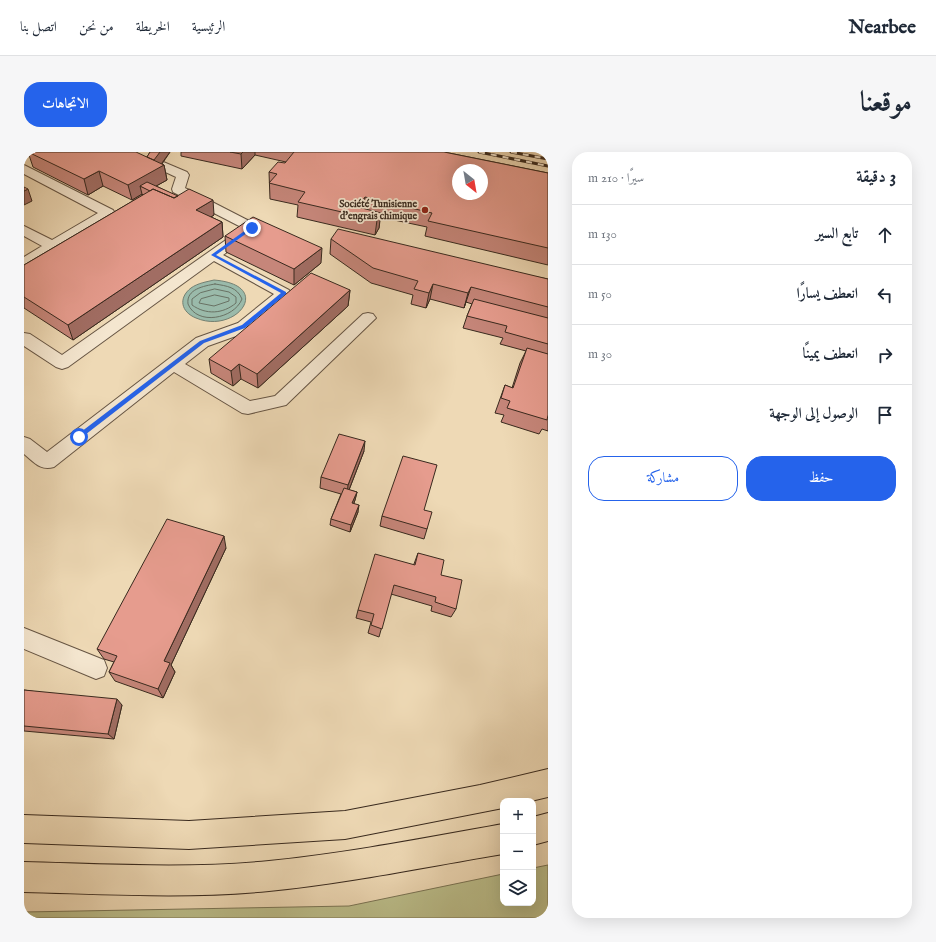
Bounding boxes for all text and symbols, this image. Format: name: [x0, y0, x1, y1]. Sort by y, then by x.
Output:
text: Nearbee: [849, 16, 916, 40]
text: اتصل بنا: [20, 18, 57, 36]
text: من نحن: [79, 18, 114, 36]
text: الخريطة: [136, 18, 170, 36]
text: الرئيسية: [192, 18, 225, 36]
button: الاتجاهات: [24, 82, 107, 127]
text: موقعنا: [860, 86, 912, 121]
north arrow: [452, 164, 488, 200]
text: 3 دقيقة: [856, 167, 896, 188]
text: سيرًا · 210 m: [588, 170, 644, 187]
place label: Société Tunisienne d'engrais chimique: [339, 198, 417, 223]
marker: Société Tunisienne d'engrais chimique: [420, 205, 430, 215]
route end: [243, 219, 261, 237]
text: تابع السير: [816, 224, 858, 243]
icon: ahead: [874, 224, 896, 246]
text: 130 m: [588, 226, 617, 243]
text: انعطف يسارًا: [796, 284, 858, 303]
icon: left: [874, 284, 896, 306]
text: 50 m: [588, 286, 612, 303]
text: انعطف يمينًا: [802, 344, 858, 363]
icon: right: [874, 344, 896, 366]
text: 30 m: [588, 346, 612, 363]
text: الوصول إلى الوجهة: [769, 404, 858, 423]
icon: arrive: [874, 404, 896, 426]
route start: [70, 428, 88, 446]
button: مشاركة: [588, 456, 738, 501]
button: حفظ: [746, 456, 896, 501]
map controls: [500, 798, 536, 906]
button: +: [500, 798, 536, 834]
button: −: [500, 834, 536, 870]
button: layers: [500, 870, 536, 906]

